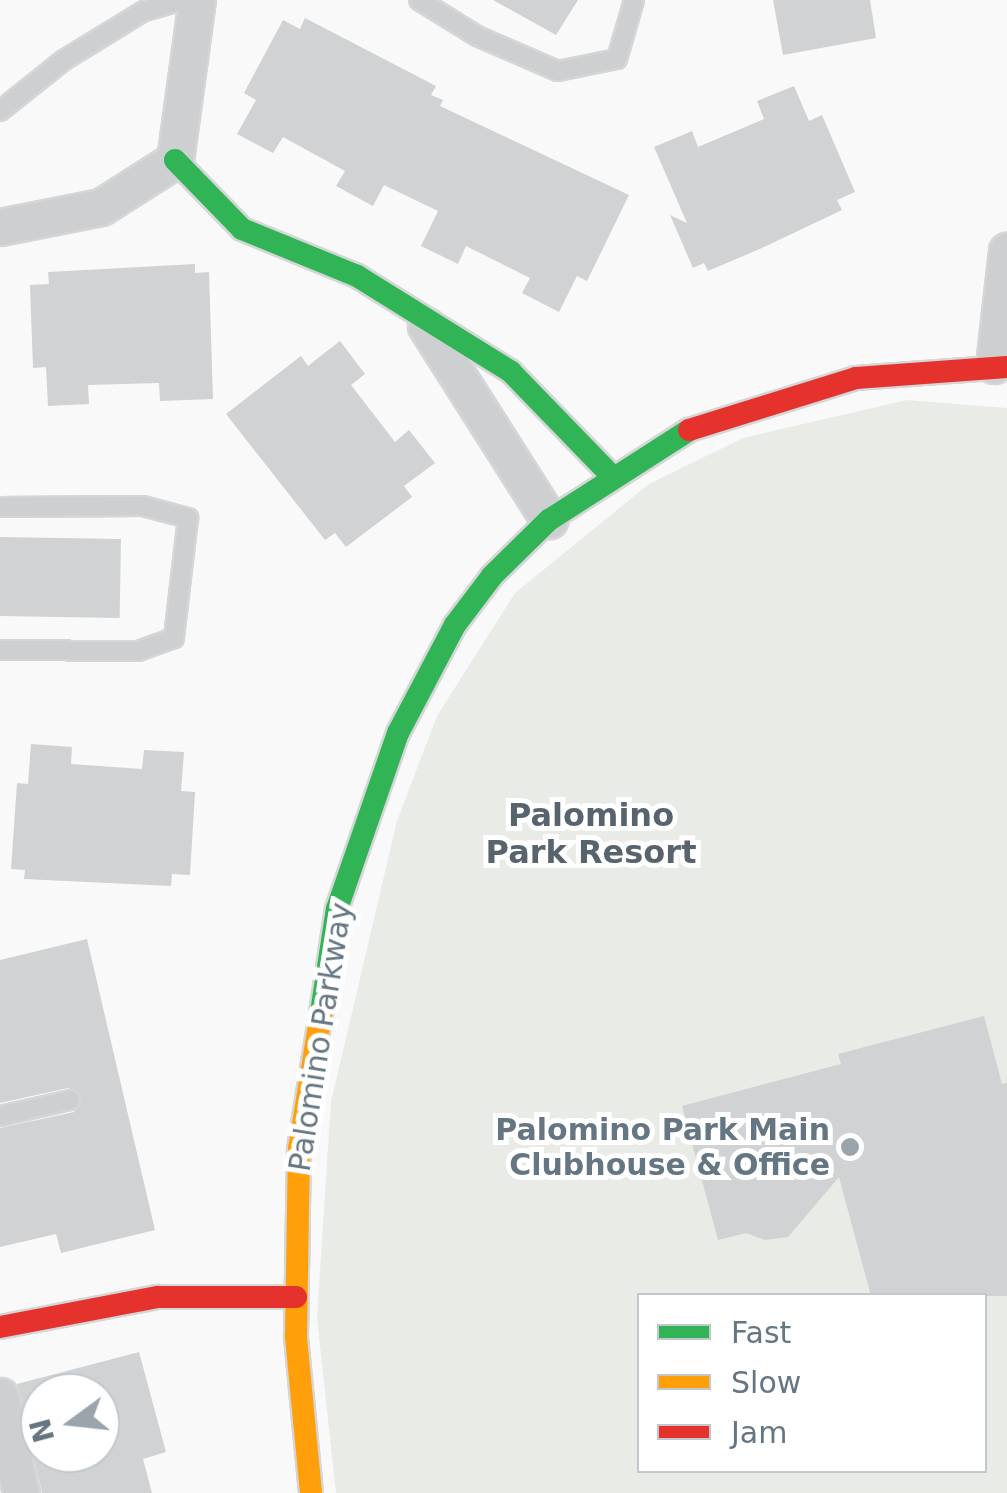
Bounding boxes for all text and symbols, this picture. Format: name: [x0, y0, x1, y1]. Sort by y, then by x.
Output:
district label: Palomino Park Resort: [486, 797, 696, 872]
street label: Palomino Parkway: [282, 900, 360, 1174]
place label: Palomino Park Main Clubhouse & Office: [495, 1112, 830, 1182]
marker: Palomino Park Main Clubhouse & Office: [839, 1136, 861, 1158]
legend: [637, 1293, 987, 1473]
text: Fast: [731, 1315, 791, 1350]
text: Slow: [731, 1365, 801, 1400]
north arrow: [20, 1373, 120, 1473]
text: N: [24, 1415, 61, 1446]
text: Jam: [731, 1415, 787, 1450]

